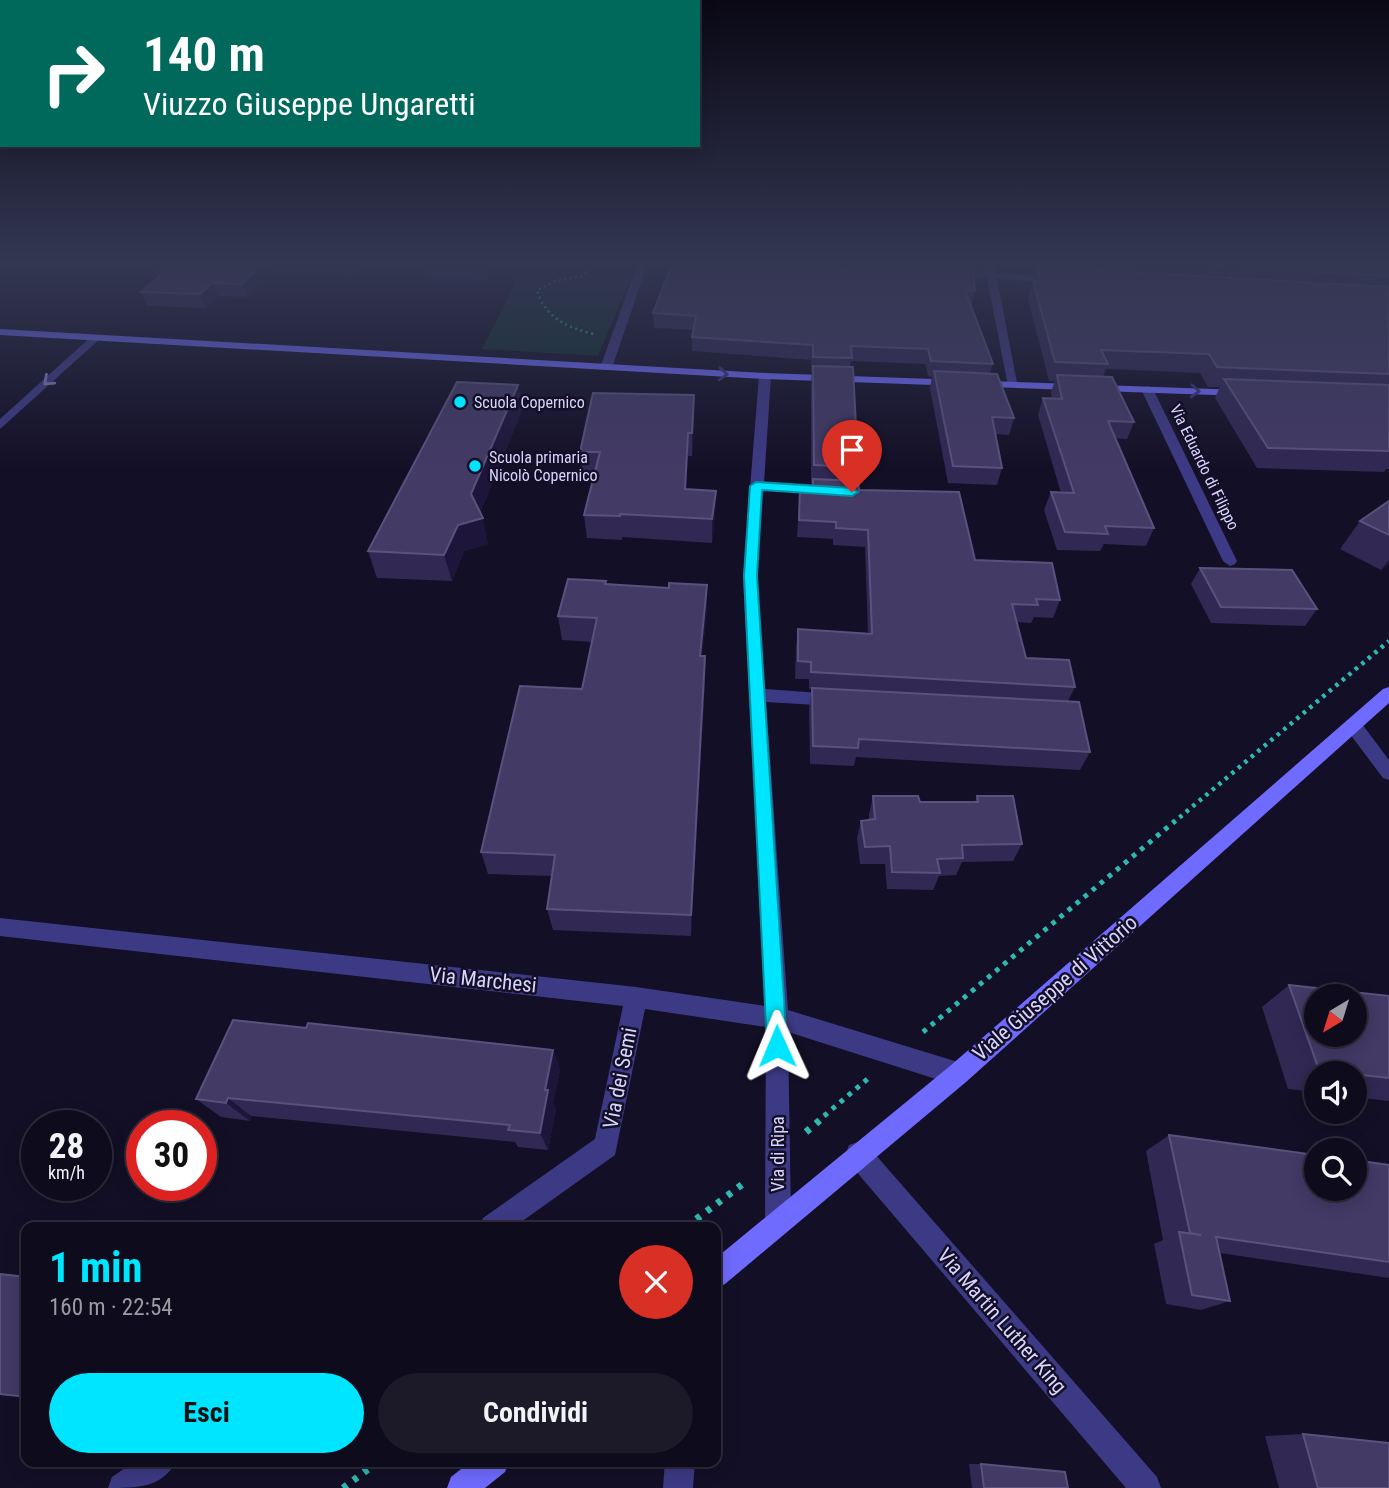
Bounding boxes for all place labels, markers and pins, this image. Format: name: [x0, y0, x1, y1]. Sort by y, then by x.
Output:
place label: Scuola Copernico: [474, 393, 585, 412]
marker: Scuola Copernico: [452, 394, 468, 410]
pin: [822, 420, 882, 492]
place label: Scuola primaria Nicolò Copernico: [489, 448, 598, 485]
marker: Scuola primaria Nicolò Copernico: [467, 458, 483, 474]

